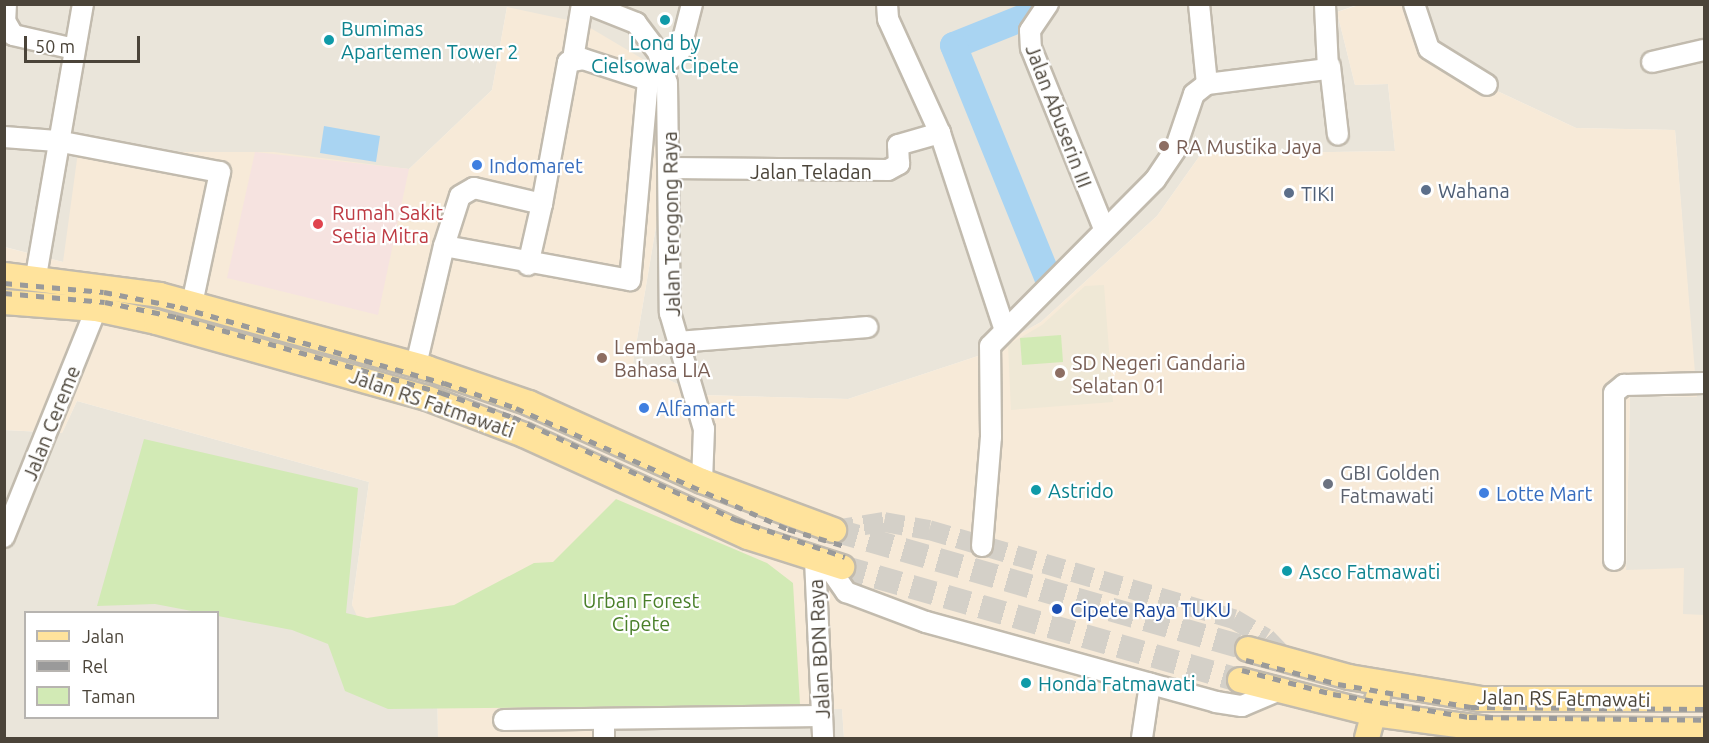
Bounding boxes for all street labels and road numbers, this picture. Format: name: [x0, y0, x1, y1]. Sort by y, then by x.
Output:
street label: Jalan Abuserin III: [1021, 41, 1097, 191]
street label: Jalan Terogong Raya: [657, 131, 685, 317]
street label: Jalan Teladan: [750, 159, 872, 183]
street label: Jalan Cereme: [17, 362, 85, 484]
street label: Jalan RS Fatmawati: [346, 363, 518, 443]
street label: Jalan BDN Raya: [803, 578, 835, 720]
street label: Jalan RS Fatmawati: [1477, 684, 1651, 712]

